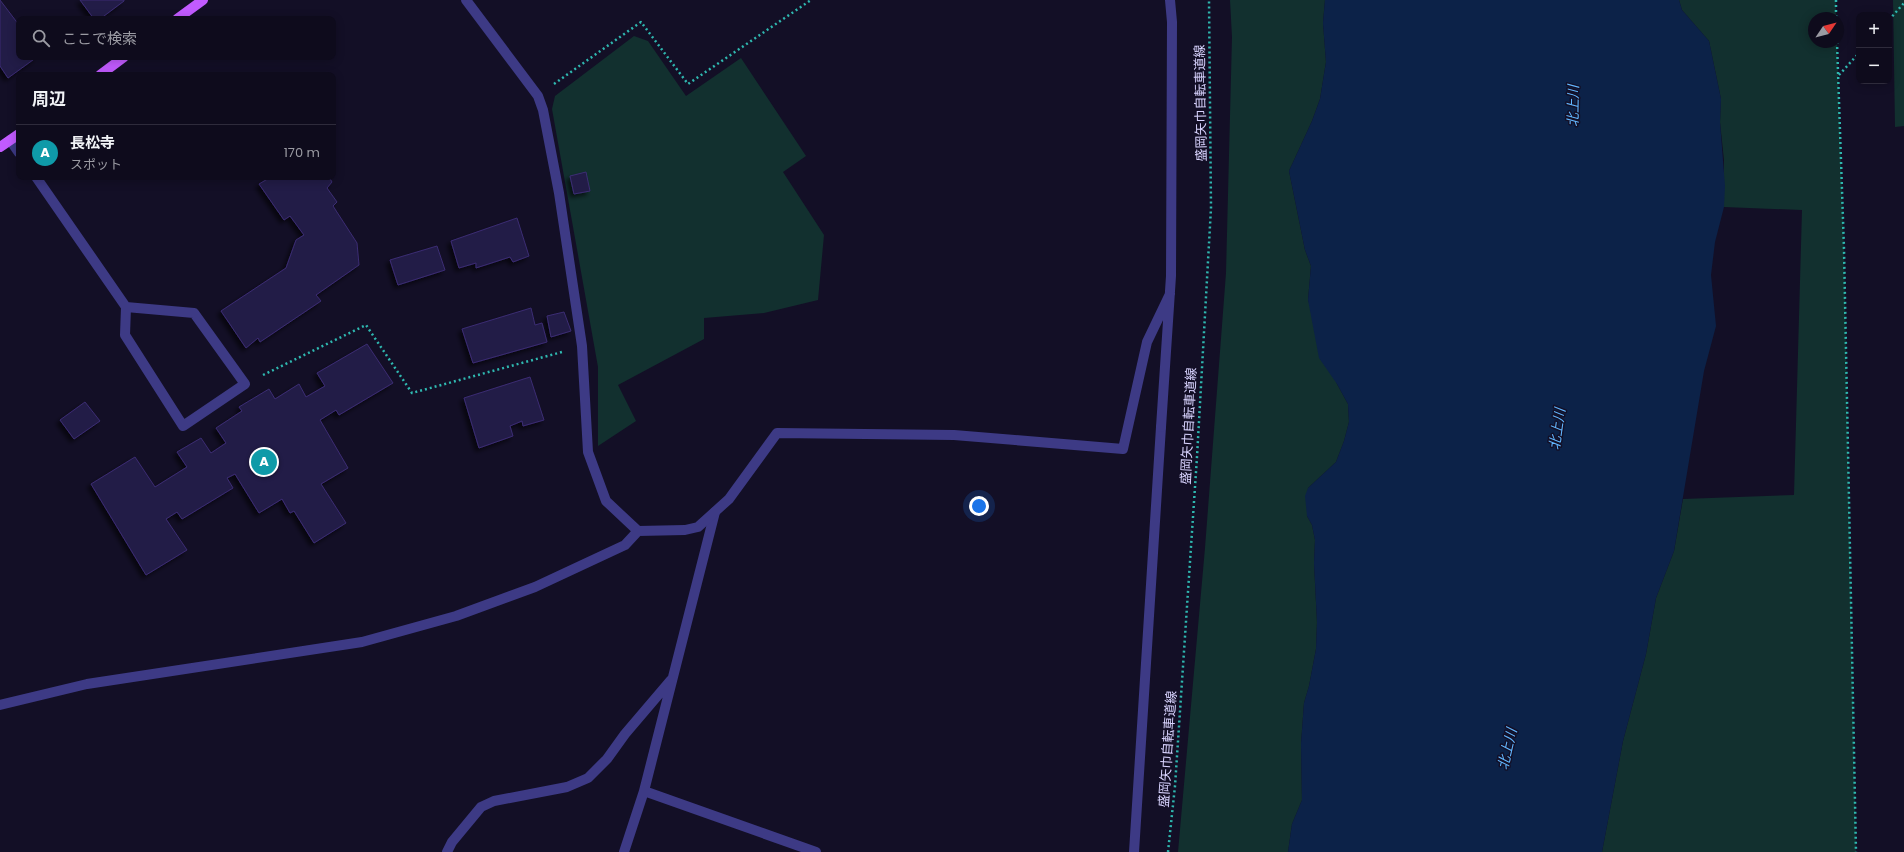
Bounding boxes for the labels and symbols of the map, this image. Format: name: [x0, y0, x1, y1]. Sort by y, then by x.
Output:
north arrow: [1808, 12, 1844, 48]
street label: 盛岡矢巾自転車道線: [1190, 44, 1211, 162]
water label: 北上川: [1563, 83, 1583, 127]
street label: 盛岡矢巾自転車道線: [1176, 367, 1201, 485]
water label: 北上川: [1544, 405, 1570, 451]
pin: A: [251, 447, 277, 477]
your location: [969, 496, 989, 516]
street label: 盛岡矢巾自転車道線: [1154, 690, 1181, 808]
water label: 北上川: [1493, 724, 1522, 772]

